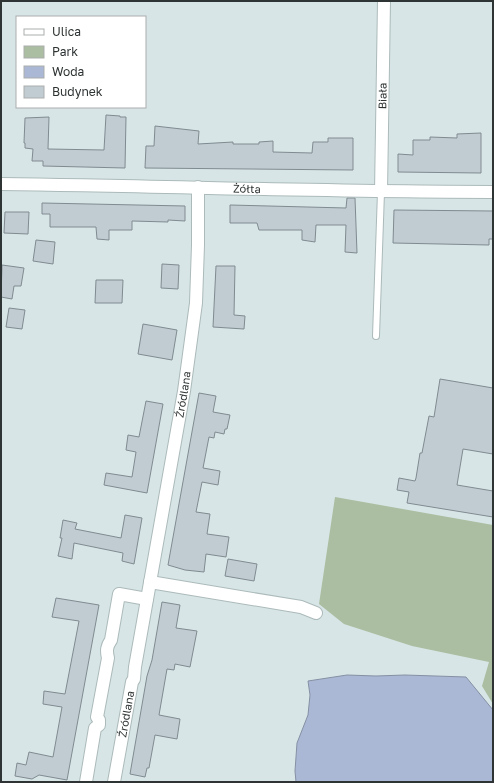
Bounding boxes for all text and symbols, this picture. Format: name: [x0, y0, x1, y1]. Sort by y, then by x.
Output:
legend: [16, 16, 146, 108]
text: Ulica: [52, 24, 81, 39]
text: Park: [52, 44, 78, 59]
text: Woda: [52, 64, 84, 79]
street label: Biała: [375, 83, 389, 109]
text: Budynek: [52, 84, 103, 99]
street label: Żółta: [233, 181, 261, 195]
street label: Źródlana: [172, 370, 193, 419]
street label: Źródlana: [115, 690, 136, 738]

